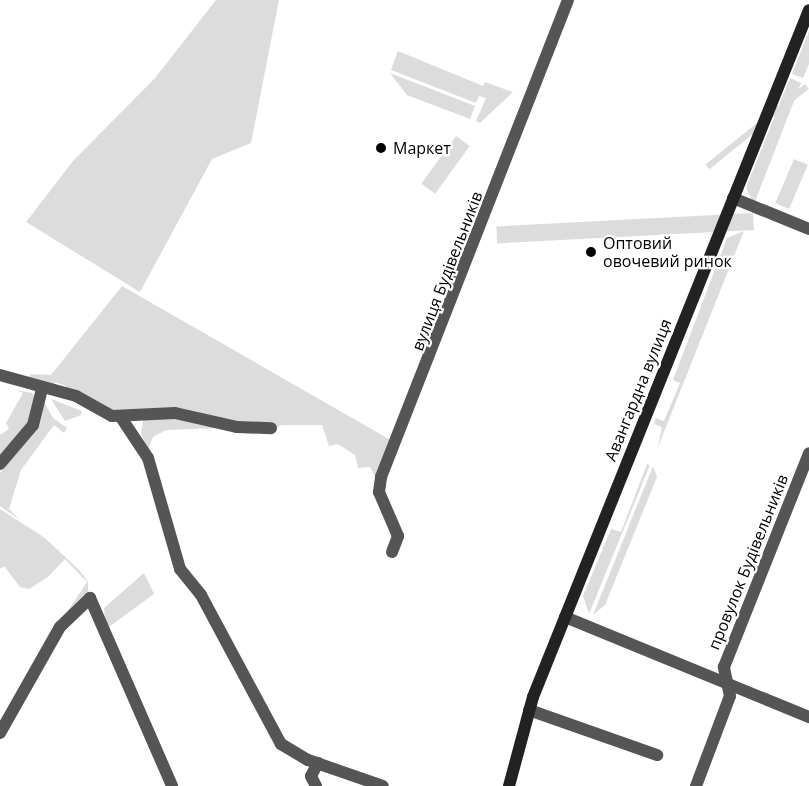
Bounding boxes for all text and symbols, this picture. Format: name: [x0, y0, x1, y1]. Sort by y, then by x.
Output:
place label: Маркет: [393, 138, 451, 158]
marker: Маркет: [374, 141, 388, 155]
street label: вулиця Будівельників: [408, 189, 486, 353]
place label: Оптовий овочевий ринок: [603, 233, 732, 271]
marker: Оптовий овочевий ринок: [584, 245, 598, 259]
street label: Авангардна вулиця: [601, 316, 675, 464]
street label: провулок Будівельників: [704, 472, 792, 652]

